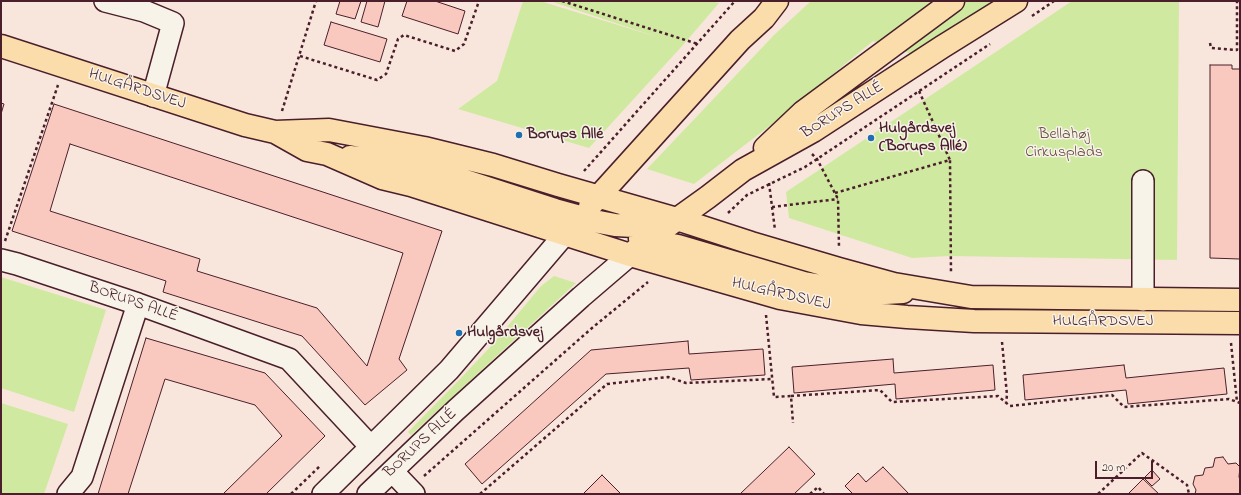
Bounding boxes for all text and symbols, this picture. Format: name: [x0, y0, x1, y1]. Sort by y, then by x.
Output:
street label: HULGÅRDSVEJ: [86, 65, 188, 115]
street label: BORUPS ALLÉ: [798, 78, 888, 144]
place label: Hulgårdsvej (Borups Allé): [879, 119, 967, 157]
place label: Borups Allé: [527, 125, 603, 145]
park label: Bellahøj Cirkusplads: [1025, 125, 1103, 163]
marker: Borups Allé: [514, 130, 524, 140]
marker: Hulgårdsvej (Borups Allé): [866, 133, 876, 143]
street label: HULGÅRDSVEJ: [730, 274, 832, 316]
street label: BORUPS ALLÉ: [86, 279, 180, 327]
street label: HULGÅRDSVEJ: [1052, 312, 1154, 332]
place label: Hulgårdsvej: [467, 323, 543, 343]
marker: Hulgårdsvej: [454, 328, 464, 338]
street label: BORUPS ALLÉ: [380, 405, 462, 483]
scale bar: [1097, 453, 1155, 479]
text: 20 m: [1102, 459, 1125, 477]

